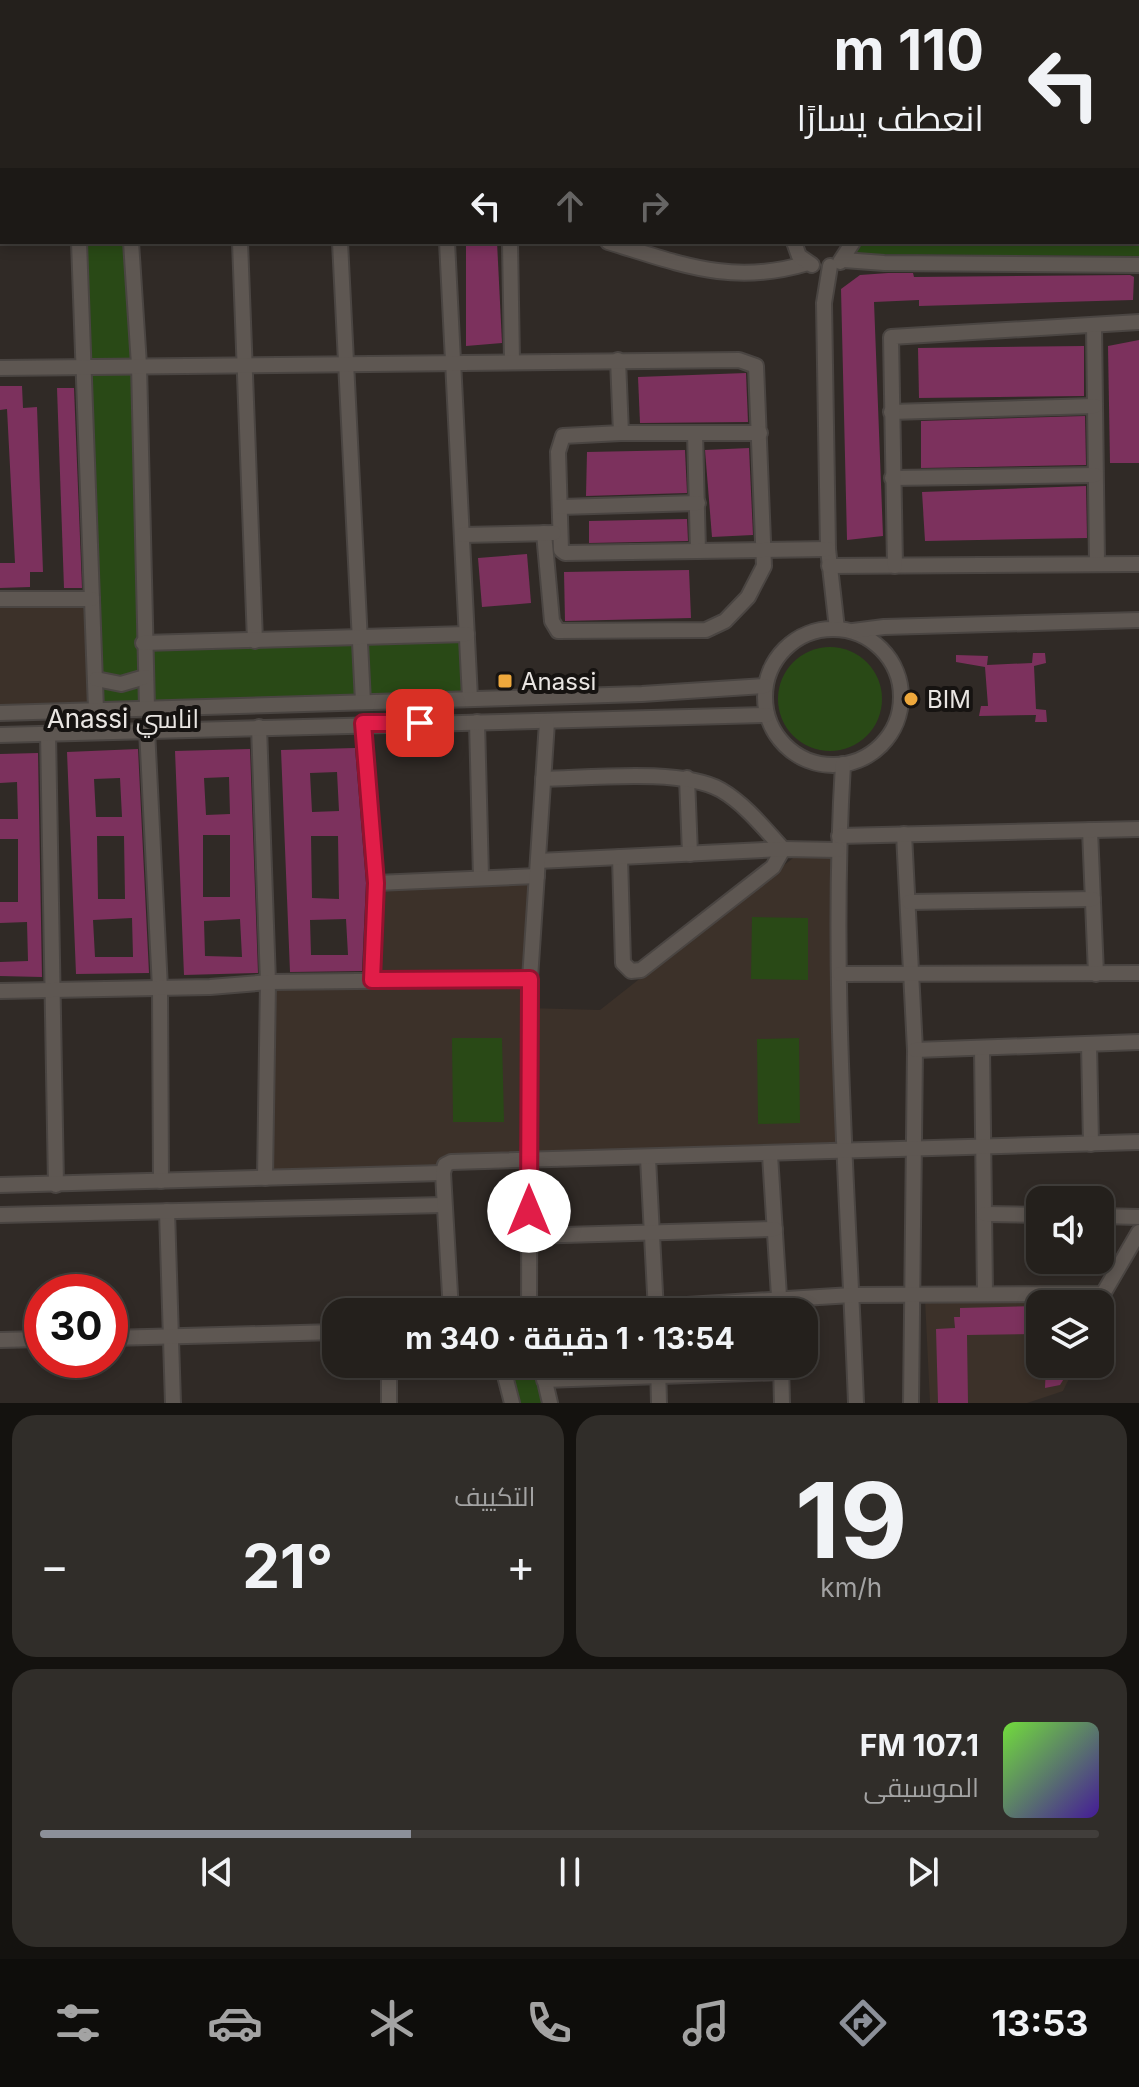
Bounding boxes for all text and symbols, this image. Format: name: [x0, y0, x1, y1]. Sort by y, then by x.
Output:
text: 110 m: [834, 16, 984, 84]
icon: left: [1012, 32, 1116, 136]
text: انعطف يسارًا: [796, 96, 984, 140]
icon: left: [464, 184, 508, 228]
icon: ahead: [548, 184, 592, 228]
icon: right: [632, 184, 676, 228]
place label: Anassi: [521, 667, 596, 696]
marker: Anassi: [496, 672, 514, 690]
place label: BIM: [927, 685, 971, 714]
pin: [386, 689, 454, 757]
marker: BIM: [902, 690, 920, 708]
icon: arrive: [398, 701, 442, 745]
district label: Anassi اناسي: [47, 703, 199, 738]
position arrow: [487, 1169, 571, 1253]
map controls: [1026, 1186, 1114, 1378]
button: sound: [1026, 1186, 1114, 1274]
speed limit sign: 30: [24, 1274, 128, 1378]
button: layers: [1026, 1290, 1114, 1378]
text: 13:54 · 1 دقيقة · 340 m: [405, 1320, 735, 1356]
text: 19: [795, 1457, 907, 1583]
text: التكييف: [454, 1481, 536, 1512]
text: 21°: [242, 1530, 333, 1602]
text: −: [40, 1539, 69, 1593]
text: +: [506, 1539, 535, 1593]
text: km/h: [820, 1572, 882, 1603]
text: 107.1 FM: [860, 1727, 979, 1763]
text: الموسيقى: [864, 1772, 979, 1803]
icon: previous: [195, 1850, 239, 1894]
icon: pause: [548, 1850, 592, 1894]
icon: next: [901, 1850, 945, 1894]
icon: filters: [50, 1995, 106, 2051]
icon: car: [207, 1995, 263, 2051]
icon: climate: [364, 1995, 420, 2051]
icon: phone: [521, 1995, 577, 2051]
icon: music: [678, 1995, 734, 2051]
icon: directions: [835, 1995, 891, 2051]
text: 13:53: [992, 2001, 1089, 2045]

